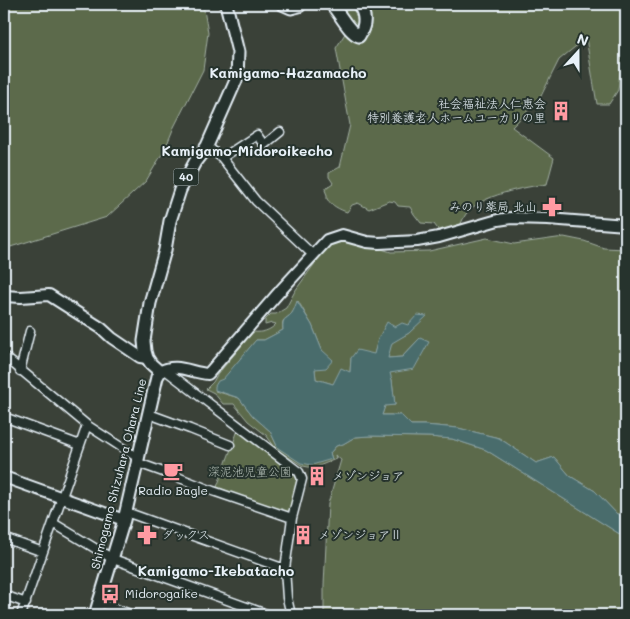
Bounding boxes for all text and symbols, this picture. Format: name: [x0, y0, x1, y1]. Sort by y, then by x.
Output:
north arrow: [552, 28, 602, 78]
text: N: [574, 29, 591, 50]
district label: Kamigamo-Hazamacho: [209, 63, 367, 82]
place label: 社会福祉法人仁恵会 特別養護老人ホームユーカリの里: [367, 95, 546, 125]
building icon: 社会福祉法人仁恵会 特別養護老人ホームユーカリの里: [550, 100, 572, 122]
district label: Kamigamo-Midoroikecho: [162, 141, 333, 160]
road number: 40: [174, 168, 198, 186]
pharmacy icon: みのり薬局 北山: [541, 196, 563, 218]
place label: みのり薬局 北山: [449, 198, 537, 214]
street label: Shimogamo Shizuhara Ohara Line: [87, 377, 150, 571]
cafe icon: Radio Bagle: [162, 460, 184, 482]
park label: 深泥池児童公園: [208, 463, 292, 479]
building icon: メゾンジョア: [306, 465, 328, 487]
place label: メゾンジョア: [332, 467, 404, 483]
place label: Radio Bagle: [138, 482, 208, 498]
pharmacy icon: ダックス: [136, 524, 158, 546]
building icon: メゾンジョアⅡ: [292, 524, 314, 546]
place label: ダックス: [162, 526, 210, 542]
place label: メゾンジョアⅡ: [318, 526, 402, 542]
district label: Kamigamo-Ikebatacho: [138, 561, 295, 580]
bus stop icon: Midorogaike: [99, 583, 121, 605]
place label: Midorogaike: [125, 585, 198, 601]

